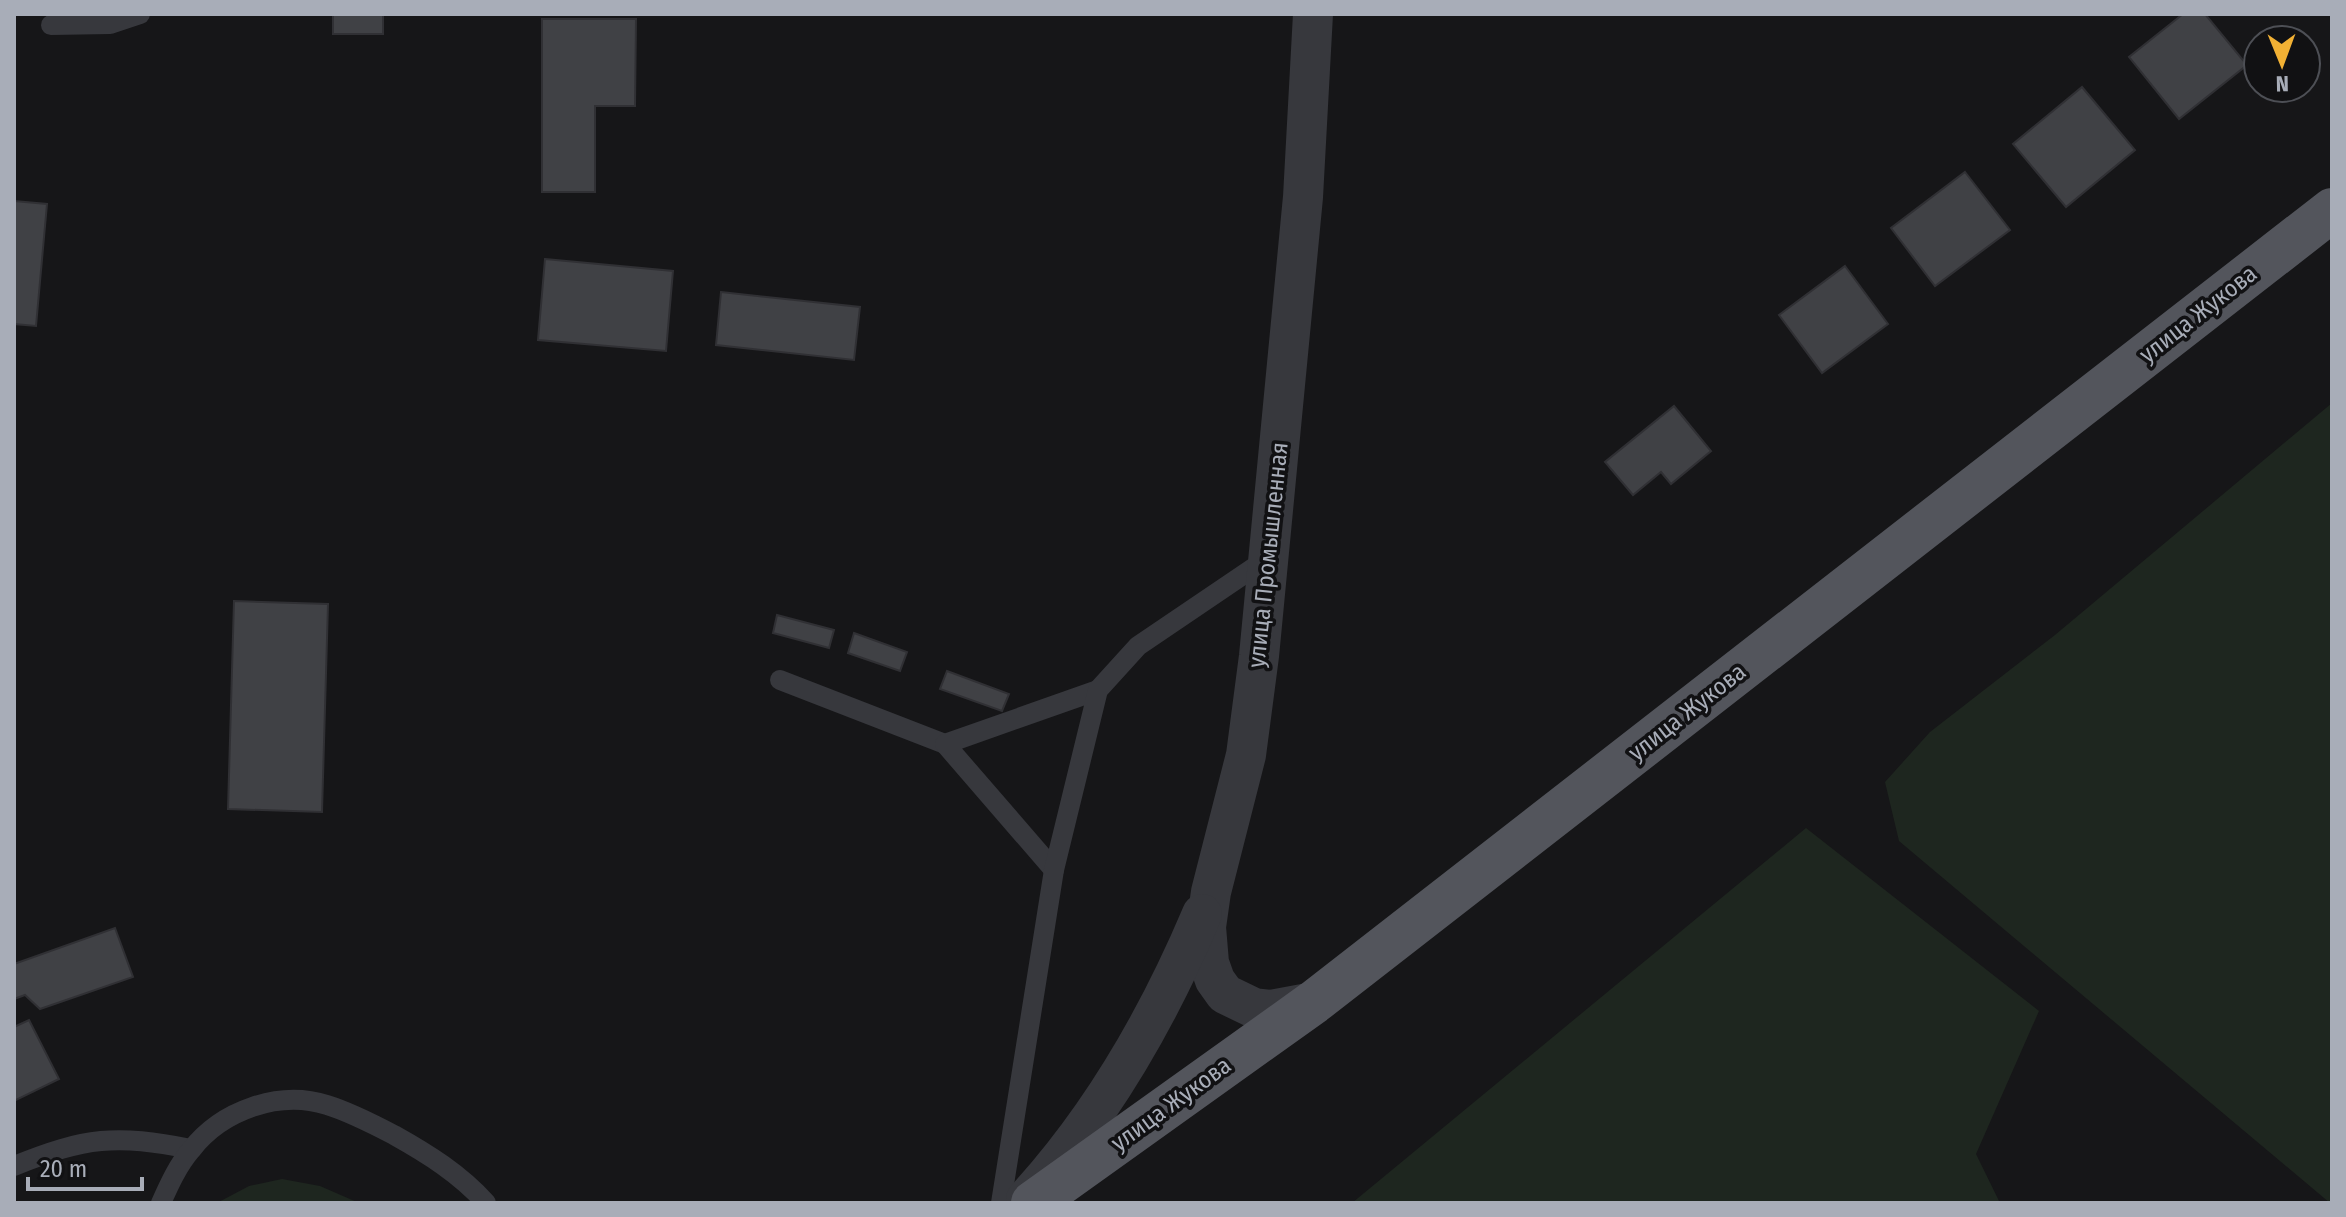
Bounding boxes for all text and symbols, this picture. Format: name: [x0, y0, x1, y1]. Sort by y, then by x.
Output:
north arrow: [2242, 24, 2322, 104]
text: N: [2276, 70, 2289, 97]
street label: улица Жукова: [2134, 259, 2262, 369]
street label: улица Промышленная: [1242, 441, 1294, 669]
street label: улица Жукова: [1623, 657, 1751, 767]
street label: улица Жукова: [1106, 1051, 1236, 1157]
scale bar: [28, 1141, 142, 1191]
text: 20 m: [40, 1155, 87, 1183]

